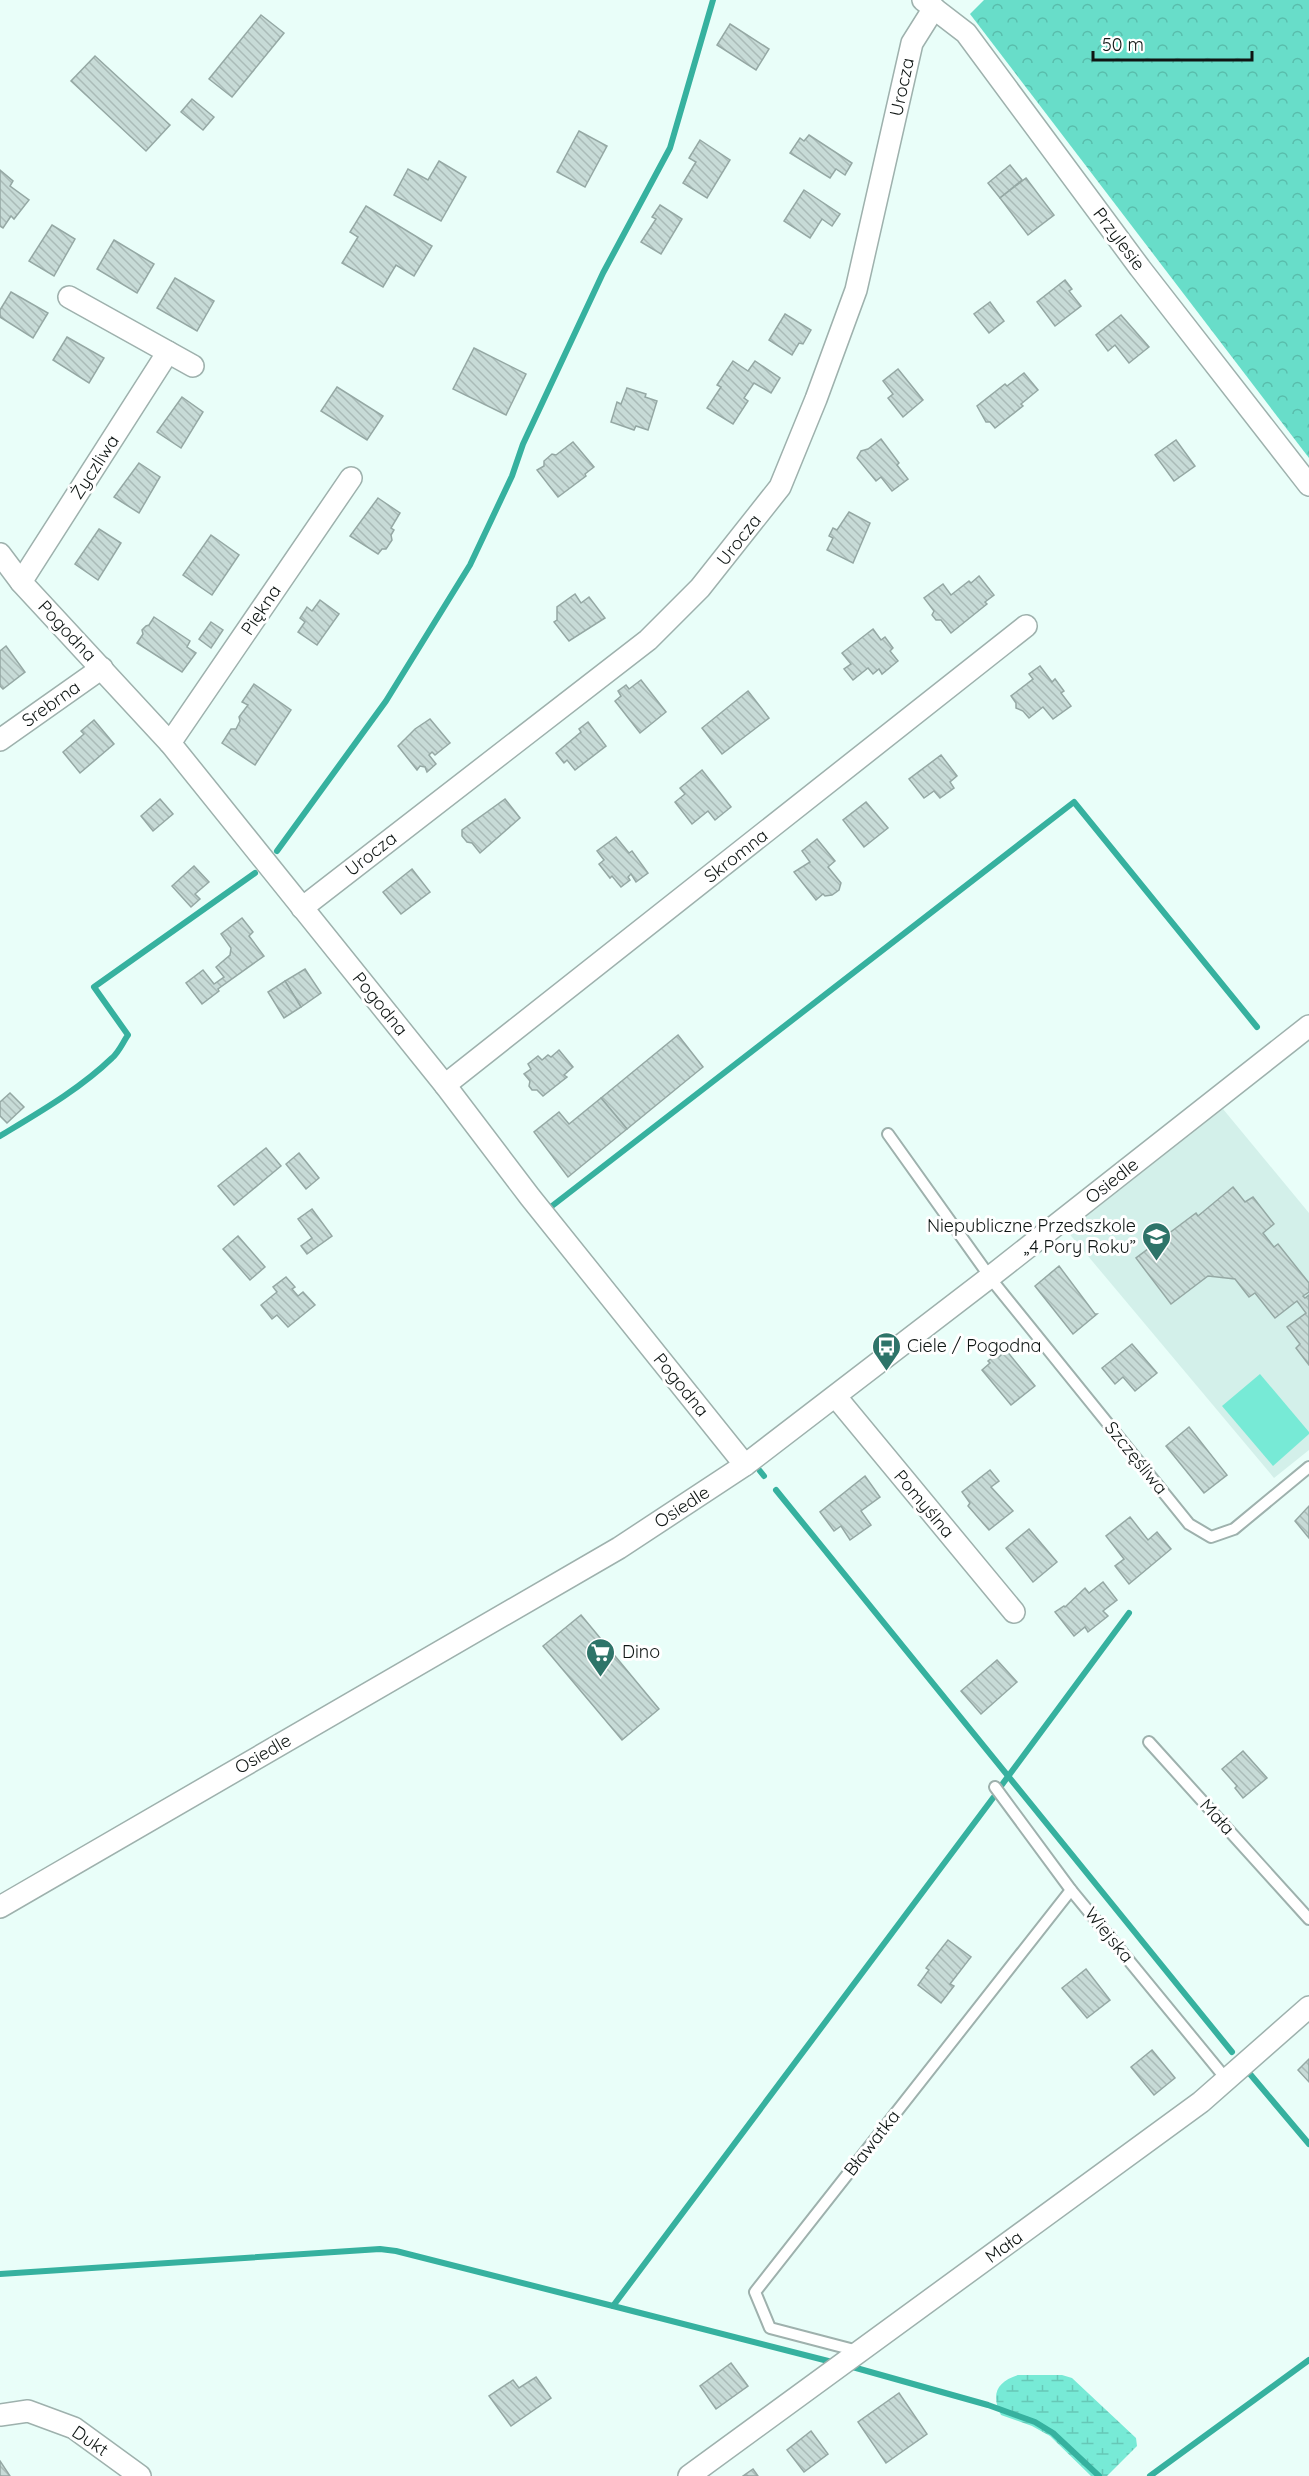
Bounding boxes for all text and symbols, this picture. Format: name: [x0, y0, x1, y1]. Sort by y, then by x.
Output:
scale bar: [1093, 24, 1252, 62]
text: 50 m: [1102, 33, 1144, 56]
street label: Urocza: [884, 56, 919, 118]
street label: Przylesie: [1088, 203, 1151, 275]
street label: Życzliwa: [65, 430, 124, 503]
street label: Urocza: [711, 509, 766, 570]
street label: Piękna: [235, 580, 286, 639]
street label: Pogodna: [33, 595, 101, 666]
street label: Srebrna: [17, 675, 84, 732]
street label: Skromna: [699, 823, 772, 888]
street label: Urocza: [340, 826, 401, 881]
street label: Pogodna: [348, 967, 413, 1040]
street label: Osiedle: [1080, 1153, 1143, 1209]
place label: Niepubliczne Przedszkole „4 Pory Roku”: [927, 1214, 1136, 1258]
school or university icon: Niepubliczne Przedszkole „4 Pory Roku”: [1141, 1220, 1173, 1262]
bus stop icon: Ciele / Pogodna: [870, 1330, 902, 1372]
place label: Ciele / Pogodna: [907, 1334, 1042, 1357]
street label: Pogodna: [649, 1348, 714, 1421]
street label: Szczęśliwa: [1100, 1416, 1173, 1499]
street label: Pomyślna: [889, 1465, 960, 1542]
street label: Osiedle: [650, 1480, 714, 1533]
supermarket icon: Dino: [585, 1636, 617, 1678]
place label: Dino: [622, 1640, 660, 1663]
street label: Osiedle: [230, 1728, 295, 1779]
street label: Mała: [1195, 1794, 1240, 1840]
street label: Wiejska: [1080, 1902, 1139, 1967]
street label: Bławatka: [839, 2105, 905, 2180]
street label: Mała: [980, 2225, 1027, 2268]
street label: Dukt: [68, 2420, 113, 2461]

